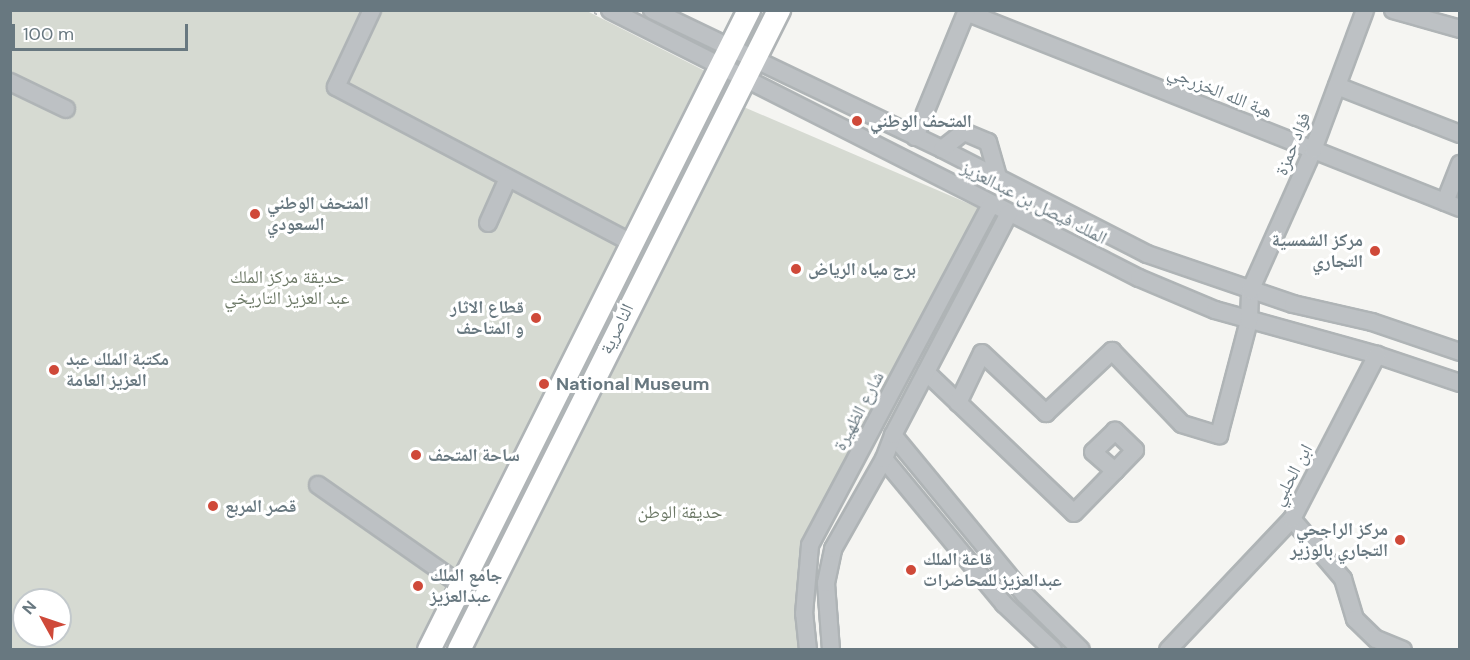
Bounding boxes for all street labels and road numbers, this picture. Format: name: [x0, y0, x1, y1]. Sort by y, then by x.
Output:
street label: هبة الله الخزرجي: [1165, 61, 1275, 123]
street label: فؤاد حمزة: [1271, 109, 1315, 179]
street label: الملك فيصل بن عبدالعزيز: [957, 157, 1111, 249]
street label: الناصرية: [596, 300, 638, 358]
street label: شارع الظهيرة: [829, 368, 889, 454]
street label: ابن الحلبي: [1267, 440, 1317, 510]

